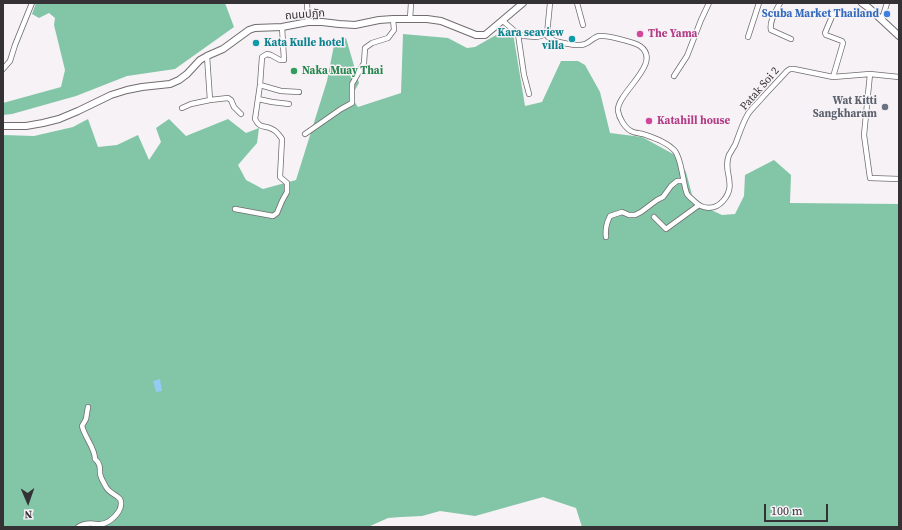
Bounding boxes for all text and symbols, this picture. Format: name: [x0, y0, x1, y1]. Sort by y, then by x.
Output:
street label: ถนนปฏัก: [285, 7, 325, 23]
place label: Scuba Market Thailand: [762, 7, 879, 21]
marker: Scuba Market Thailand: [882, 9, 892, 19]
place label: Kara seaview villa: [498, 26, 564, 52]
place label: The Yama: [648, 27, 697, 41]
marker: The Yama: [635, 29, 645, 39]
marker: Kara seaview villa: [567, 34, 577, 44]
place label: Kata Kulle hotel: [264, 36, 345, 50]
marker: Kata Kulle hotel: [251, 38, 261, 48]
place label: Naka Muay Thai: [302, 64, 383, 78]
street label: Patak Soi 2: [738, 65, 782, 113]
marker: Naka Muay Thai: [289, 66, 299, 76]
place label: Wat Kitti Sangkharam: [813, 94, 877, 120]
marker: Wat Kitti Sangkharam: [880, 102, 890, 112]
place label: Katahill house: [657, 114, 730, 128]
marker: Katahill house: [644, 116, 654, 126]
north arrow: [8, 482, 48, 522]
scale bar: [766, 496, 830, 522]
text: 100 m: [771, 503, 803, 519]
text: N: [24, 507, 33, 522]

